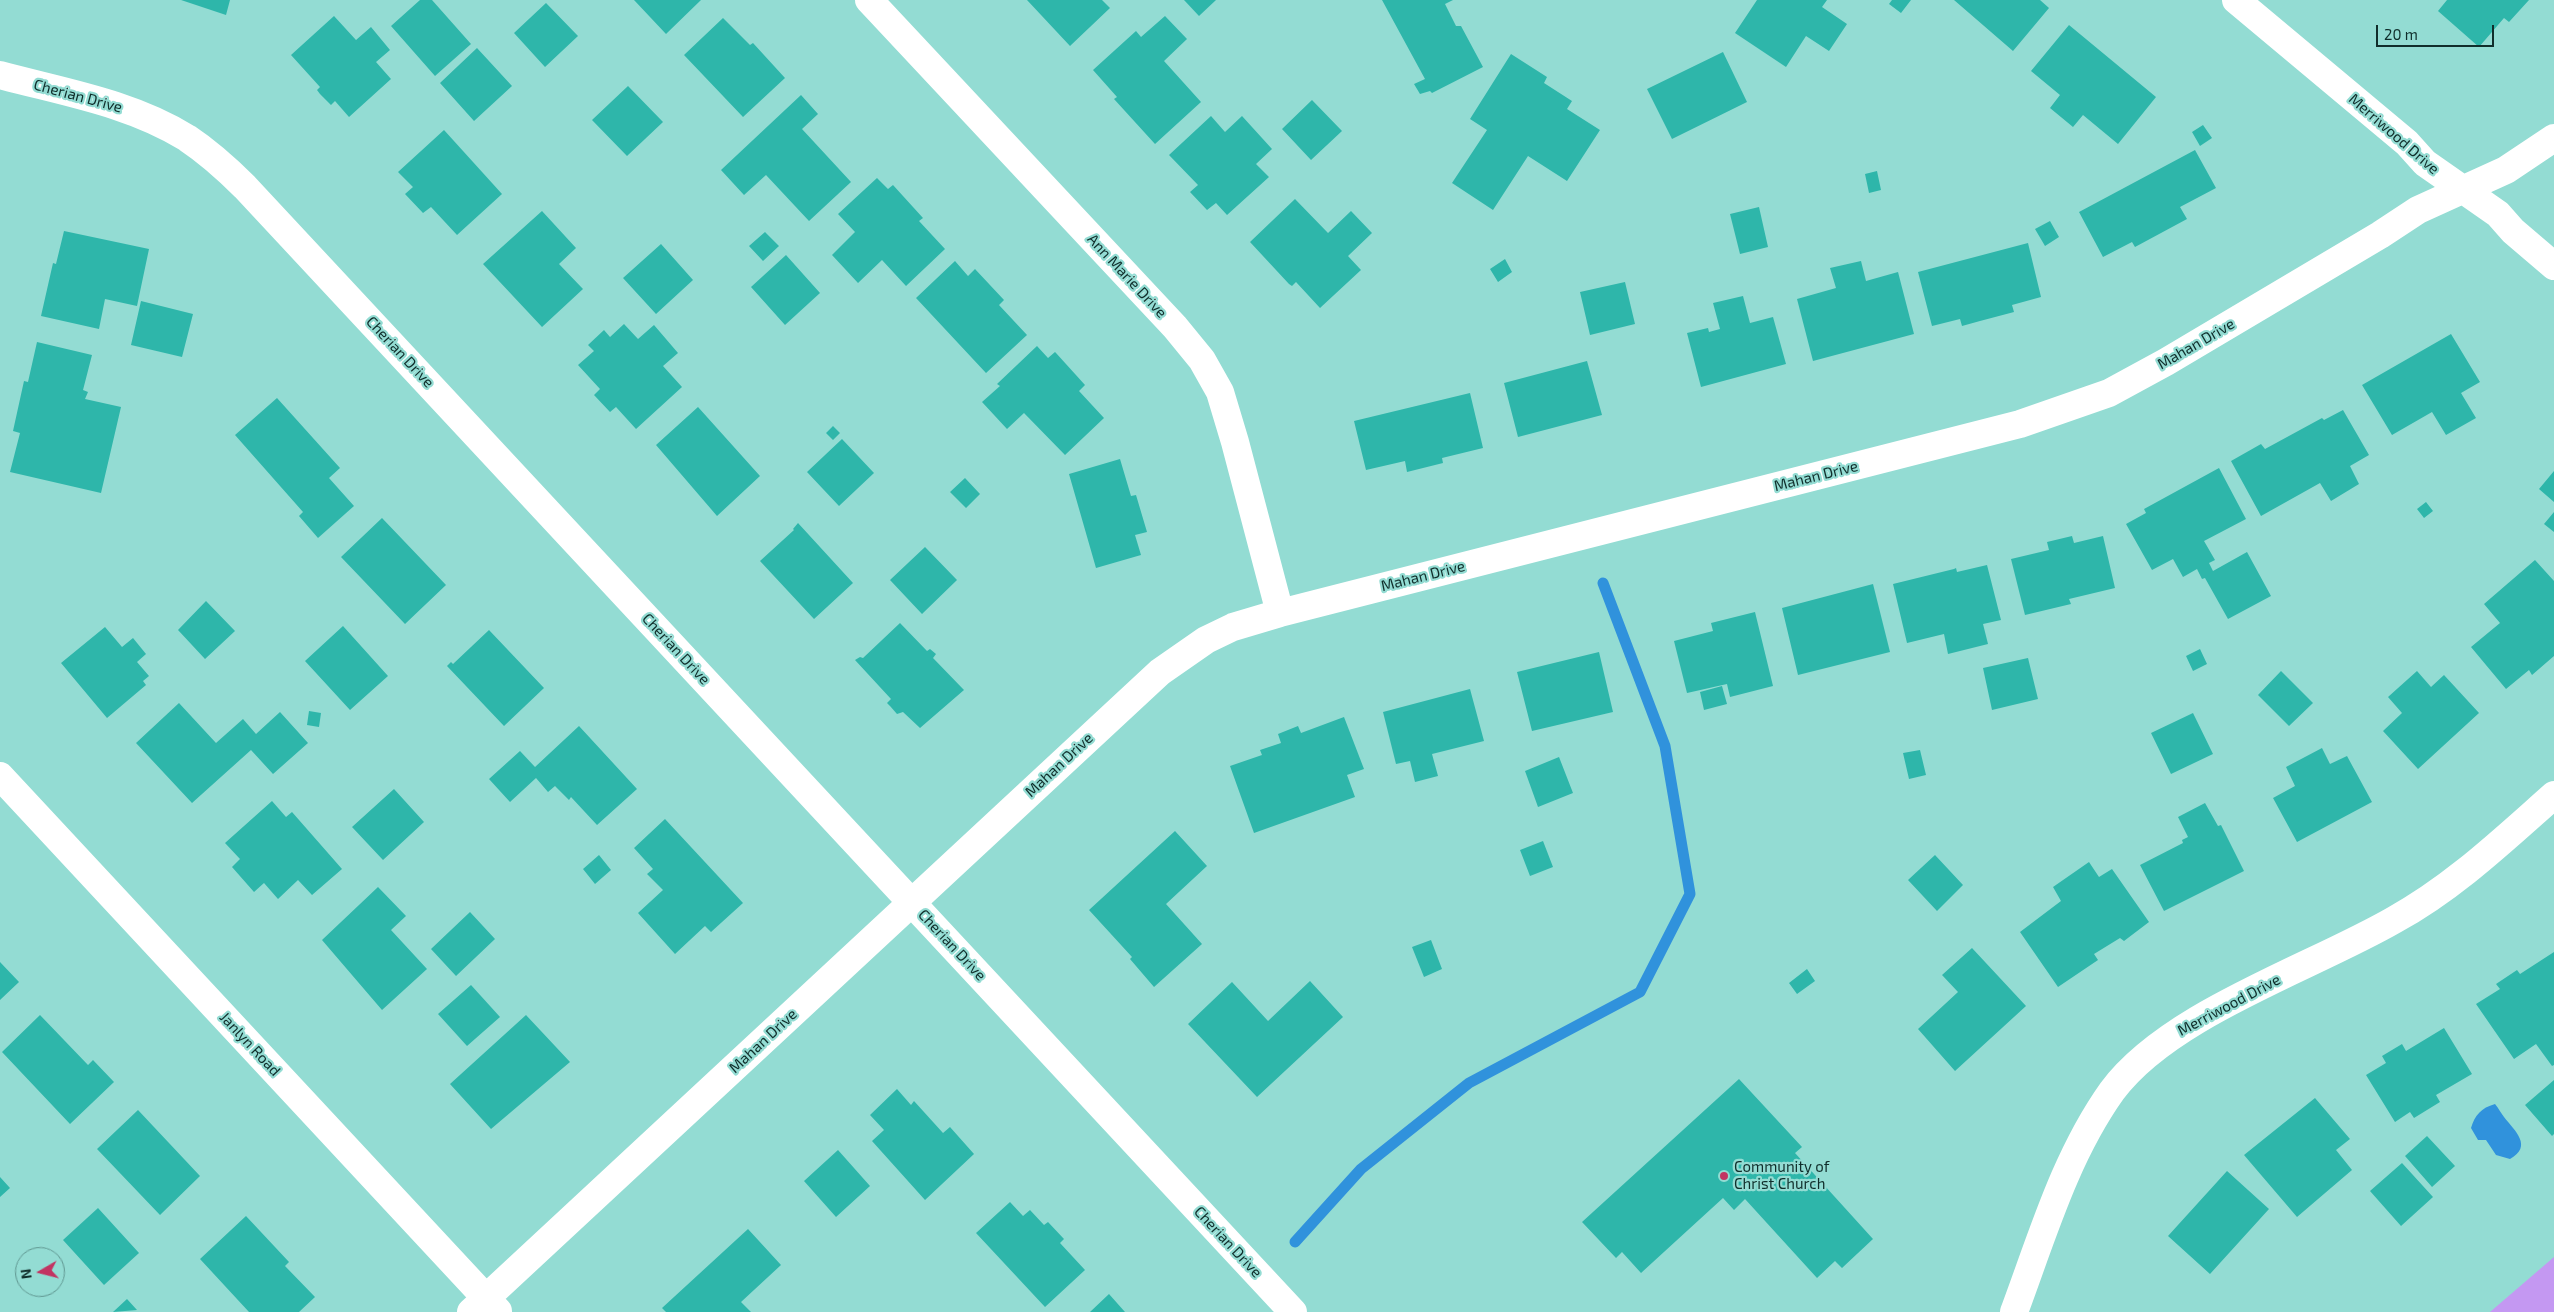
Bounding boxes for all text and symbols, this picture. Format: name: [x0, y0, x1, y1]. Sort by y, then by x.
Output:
scale bar: [2379, 15, 2496, 47]
text: 20 m: [2384, 25, 2418, 43]
street label: Cherian Drive: [32, 76, 124, 116]
street label: Merriwood Drive: [2345, 90, 2443, 178]
street label: Ann Marie Drive: [1084, 230, 1170, 322]
street label: Cherian Drive: [362, 313, 438, 391]
street label: Mahan Drive: [2154, 315, 2238, 373]
street label: Mahan Drive: [1772, 457, 1860, 495]
street label: Mahan Drive: [1379, 557, 1467, 595]
street label: Cherian Drive: [638, 610, 714, 688]
street label: Mahan Drive: [1021, 729, 1097, 801]
street label: Cherian Drive: [914, 906, 990, 984]
street label: Merriwood Drive: [2175, 970, 2283, 1040]
street label: Mahan Drive: [725, 1005, 801, 1077]
street label: Janlyn Road: [216, 1008, 284, 1080]
place label: Community of Christ Church: [1734, 1158, 1830, 1193]
marker: Community of Christ Church: [1718, 1170, 1730, 1182]
street label: Cherian Drive: [1190, 1203, 1266, 1281]
north arrow: [15, 1247, 65, 1297]
text: N: [17, 1268, 35, 1280]

